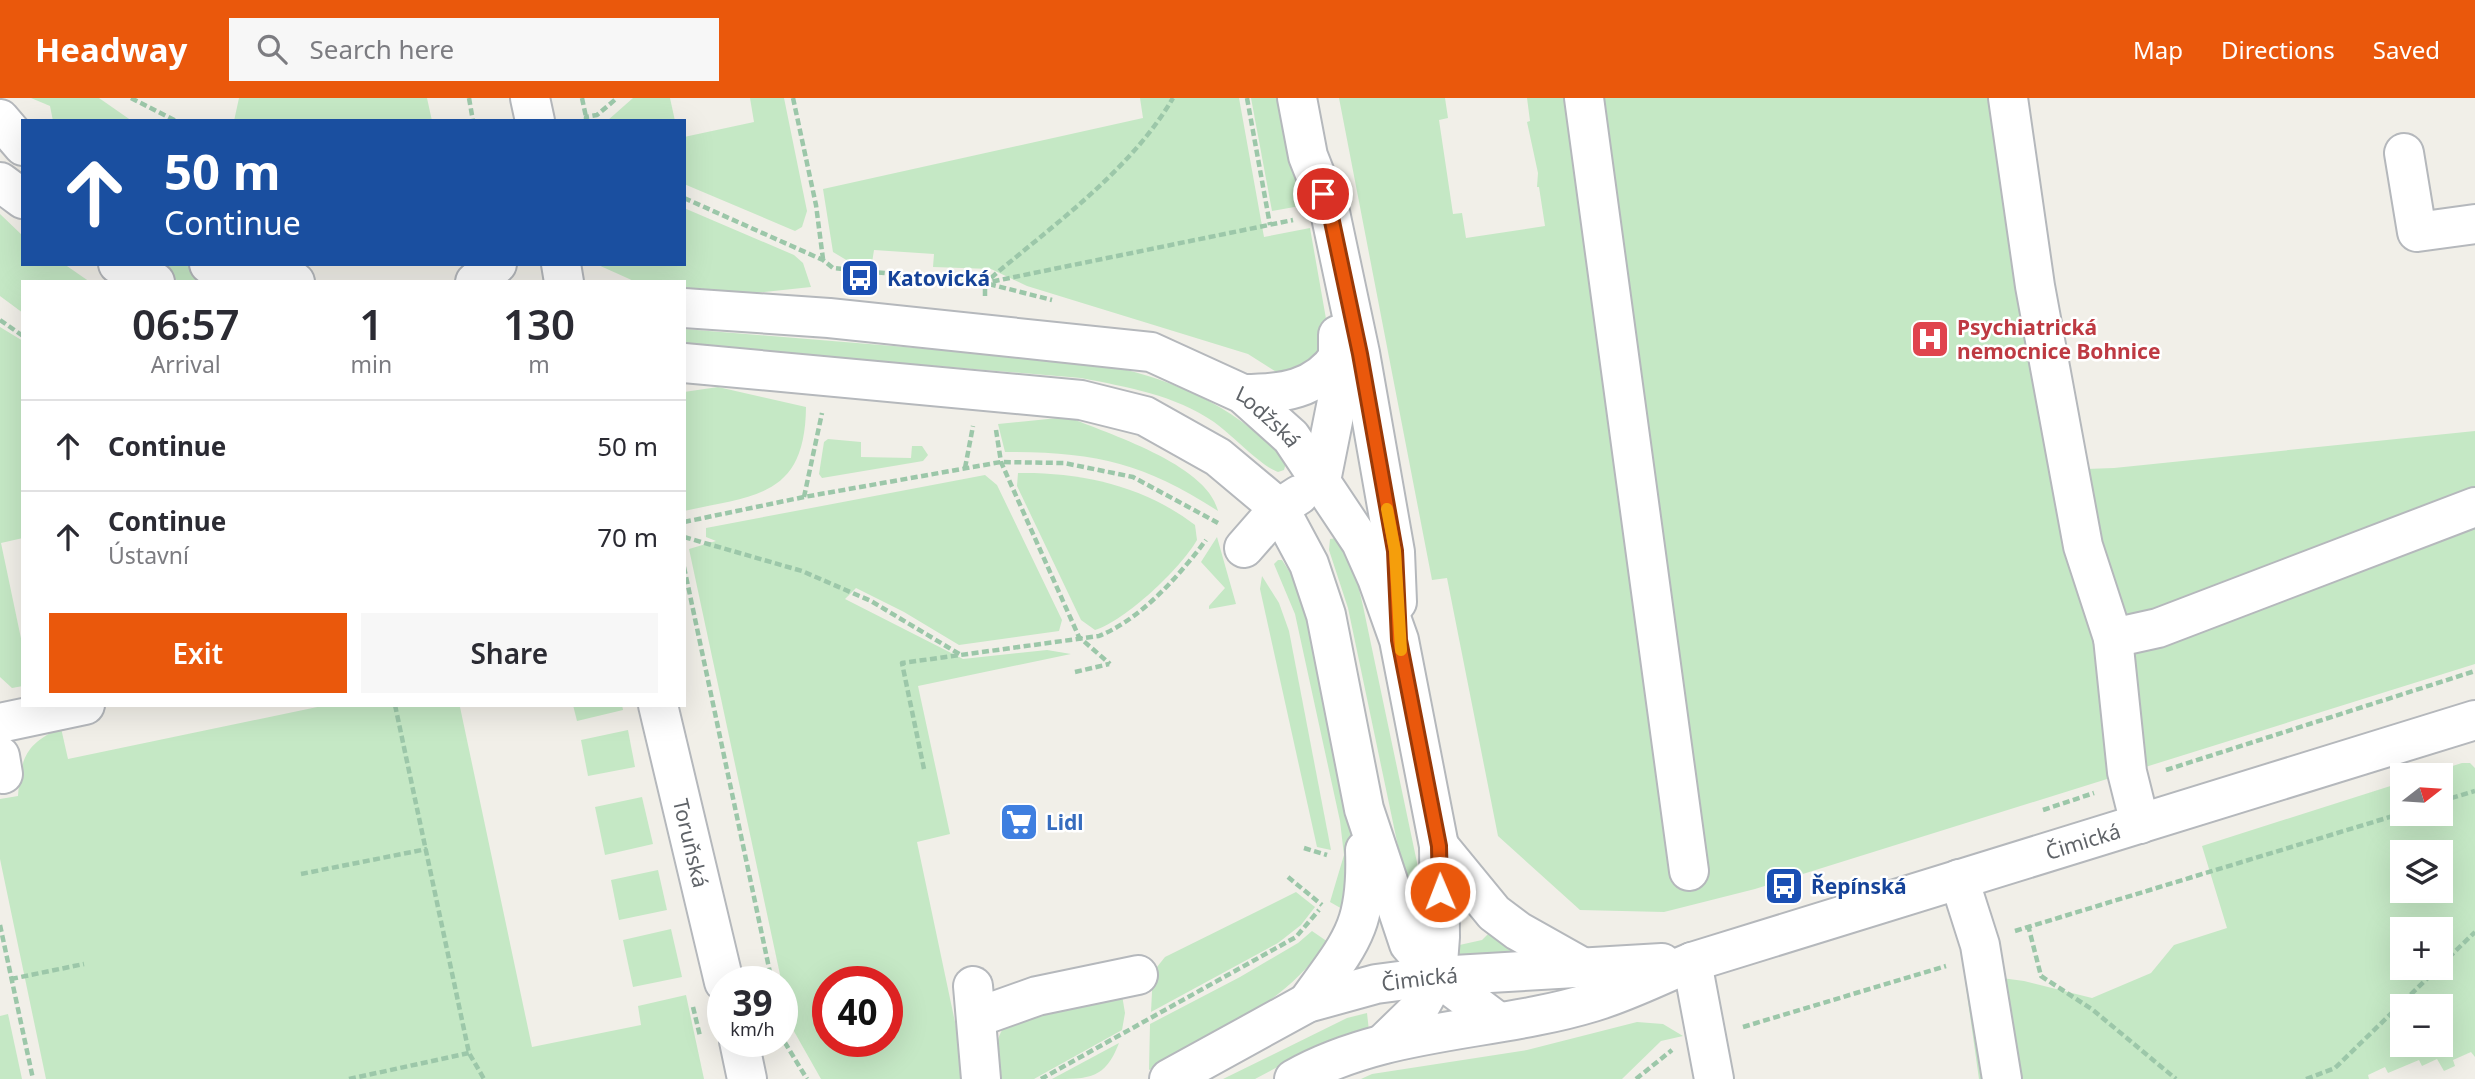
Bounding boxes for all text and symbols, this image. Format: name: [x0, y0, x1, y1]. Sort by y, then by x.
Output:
search box: [229, 18, 719, 81]
text: Headway: [35, 27, 187, 72]
icon: search: [253, 30, 291, 68]
text: Search here: [309, 31, 454, 67]
text: Map: [2133, 33, 2183, 66]
text: Directions: [2221, 33, 2335, 66]
text: Saved: [2373, 33, 2440, 66]
text: 50 m: [164, 138, 281, 204]
icon: ahead: [49, 147, 140, 238]
pin: [1293, 164, 1353, 224]
icon: arrive: [1304, 175, 1342, 213]
text: Continue: [164, 201, 301, 244]
bus stop icon: Katovická: [839, 257, 881, 299]
place label: Katovická: [887, 264, 990, 292]
text: 06:57: [132, 295, 240, 352]
text: 1: [359, 295, 383, 352]
text: 130: [503, 295, 575, 352]
place label: Psychiatrická nemocnice Bohnice: [1957, 313, 2160, 365]
hospital icon: Psychiatrická nemocnice Bohnice: [1909, 318, 1951, 360]
text: Arrival: [151, 348, 221, 380]
text: min: [350, 348, 392, 380]
text: m: [528, 348, 550, 380]
street label: Lodžská: [1232, 379, 1308, 452]
icon: ahead: [49, 427, 87, 465]
text: Continue: [108, 428, 226, 464]
text: 50 m: [597, 428, 658, 464]
text: Continue: [108, 503, 226, 539]
icon: ahead: [49, 518, 87, 556]
text: 70 m: [597, 519, 658, 555]
text: Ústavní: [108, 539, 189, 571]
button: Exit: [49, 613, 347, 693]
button: Share: [361, 613, 658, 693]
north arrow: [2390, 763, 2454, 826]
map controls: [2390, 763, 2453, 1057]
street label: Toruňská: [667, 796, 715, 890]
supermarket icon: Lidl: [998, 801, 1040, 843]
place label: Lidl: [1046, 808, 1084, 836]
street label: Čimická: [2042, 816, 2124, 866]
button: layers: [2390, 840, 2453, 903]
position arrow: [1403, 855, 1477, 929]
bus stop icon: Řepínská: [1763, 865, 1805, 907]
place label: Řepínská: [1811, 872, 1907, 900]
button: +: [2390, 917, 2453, 980]
street label: Čimická: [1380, 961, 1459, 997]
speed limit sign: 40: [812, 966, 903, 1057]
text: 39: [732, 979, 773, 1026]
button: −: [2390, 994, 2453, 1057]
text: km/h: [730, 1017, 775, 1041]

